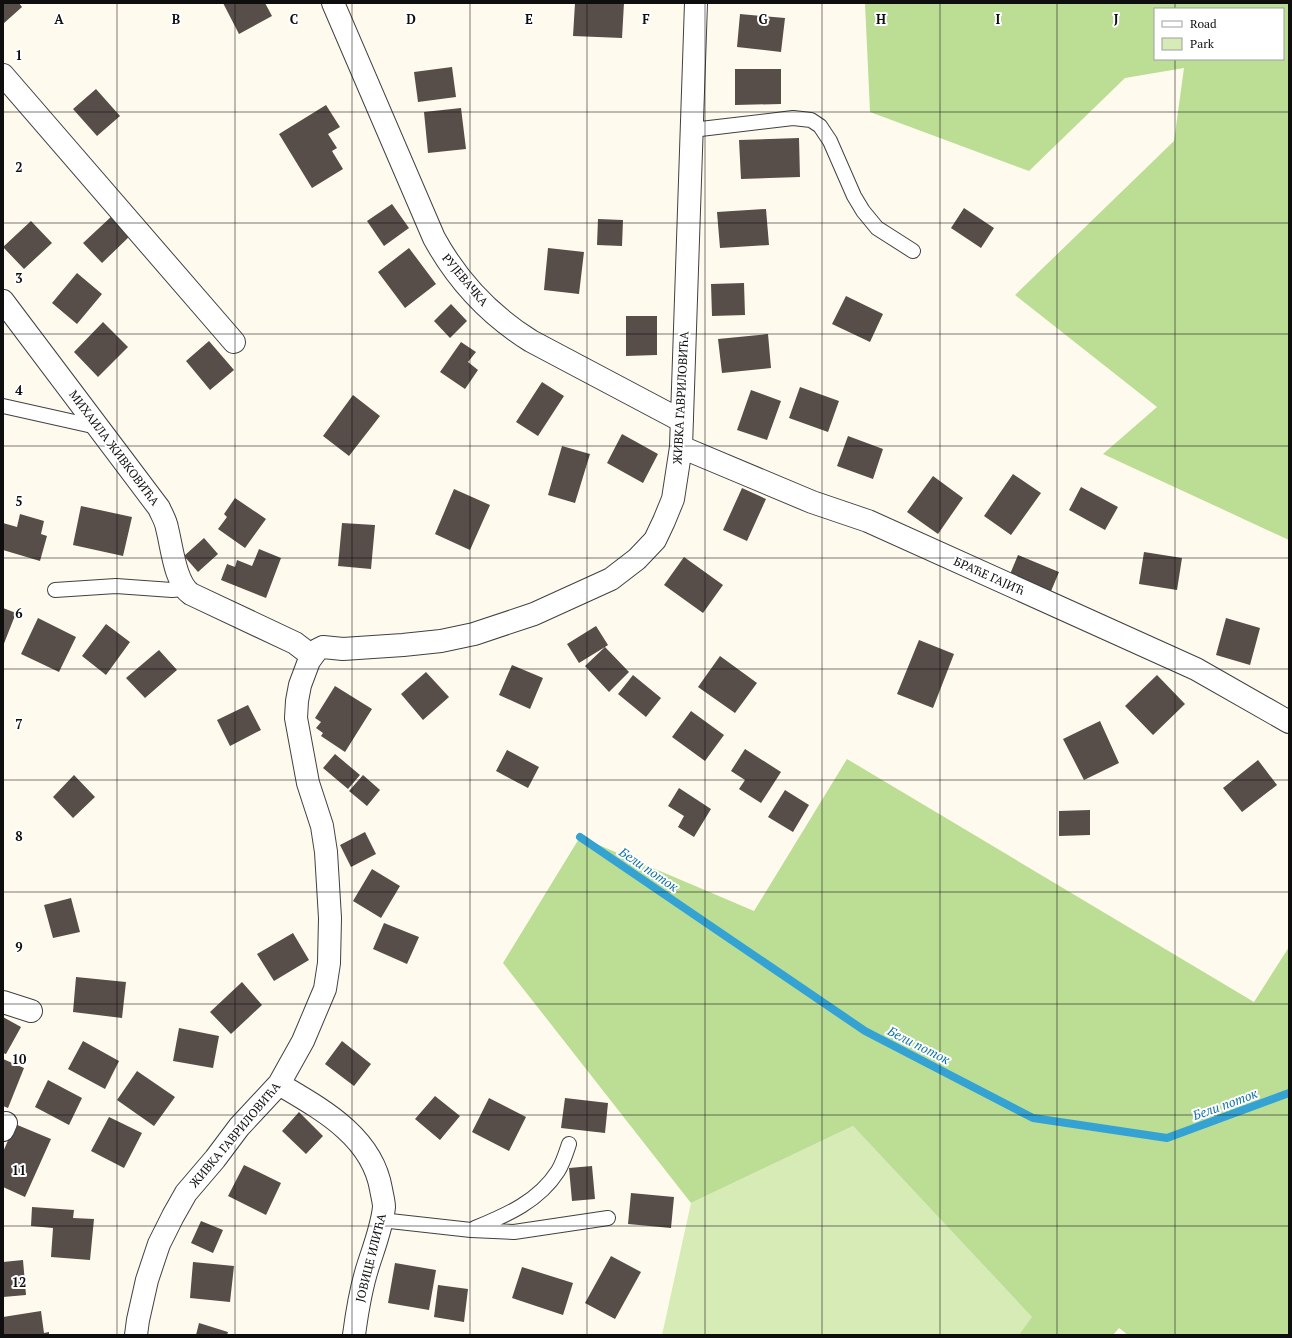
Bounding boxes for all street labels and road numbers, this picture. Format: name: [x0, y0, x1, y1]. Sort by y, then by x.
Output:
street label: РУЈЕВАЧКА: [439, 250, 492, 310]
street label: ЖИВКА ГАВРИЛОВИЋА: [670, 330, 692, 465]
street label: МИХАИЛА ЖИВКОВИЋА: [66, 387, 163, 509]
street label: БРАЋЕ ГАЈИЋ: [952, 553, 1027, 598]
street label: ЖИВКА ГАВРИЛОВИЋА: [186, 1078, 284, 1191]
street label: ЈОВИЦЕ ИЛИЋА: [352, 1211, 389, 1304]

